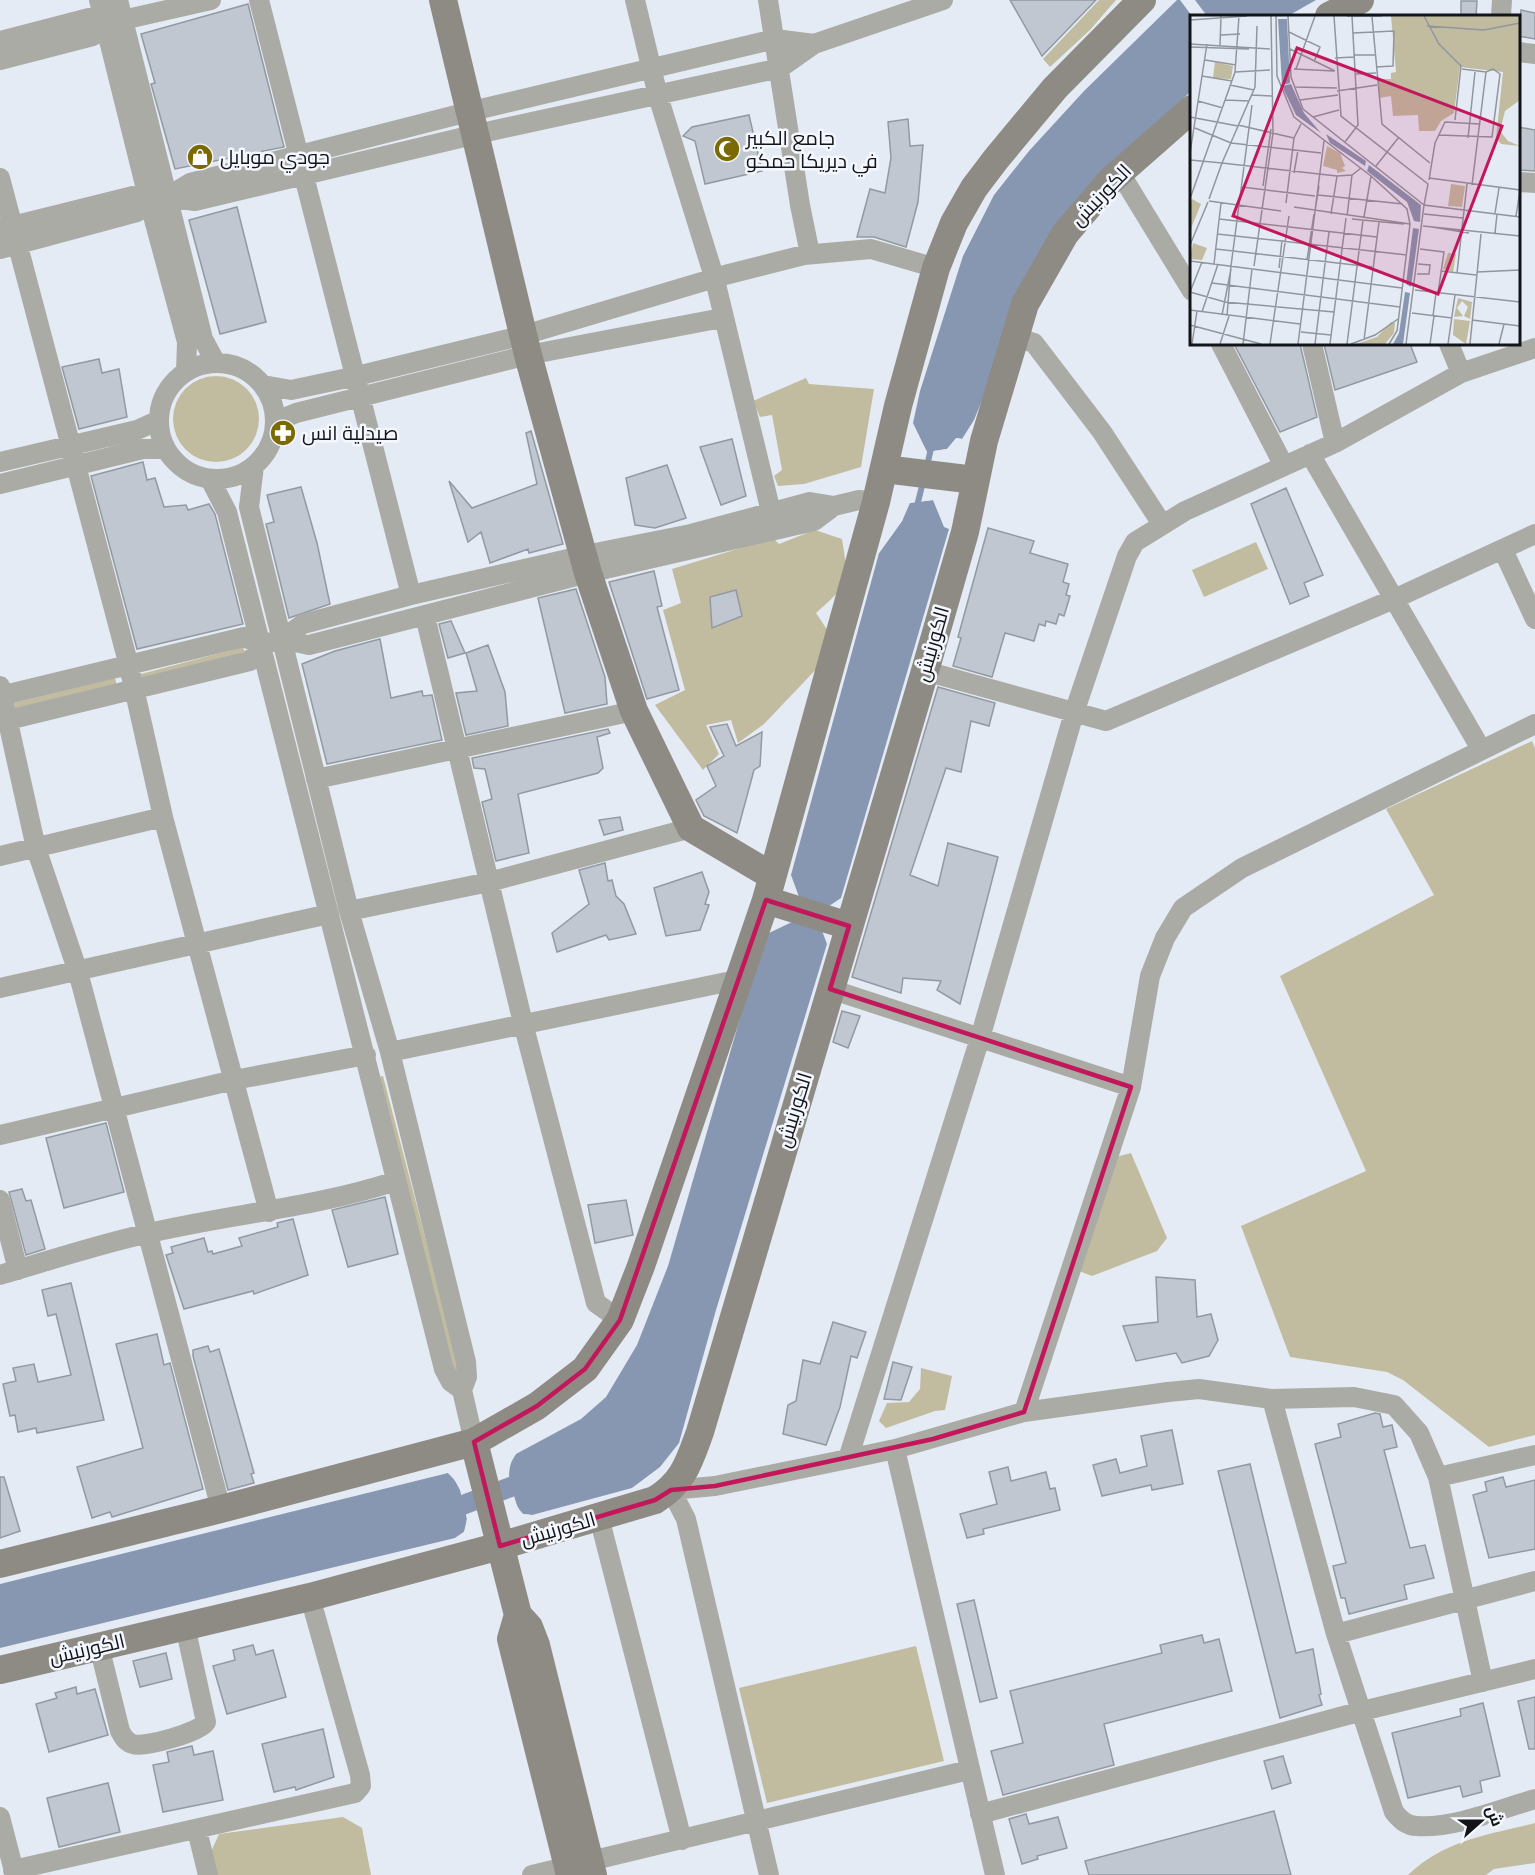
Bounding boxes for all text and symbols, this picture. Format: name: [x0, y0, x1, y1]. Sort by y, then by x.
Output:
inset map: [1190, 15, 1520, 345]
place label: جامع الكبير في ديريكا حمكو: [745, 126, 878, 177]
mosque icon: جامع الكبير في ديريكا حمكو: [712, 134, 742, 164]
shop icon: جودي موبايل: [185, 142, 215, 172]
place label: جودي موبايل: [220, 145, 330, 173]
street label: الكورنيش: [1066, 159, 1137, 232]
pharmacy icon: صيدلية انس: [268, 418, 298, 448]
place label: صيدلية انس: [302, 421, 398, 446]
street label: الكورنيش: [910, 604, 955, 685]
street label: الكورنيش: [771, 1070, 818, 1151]
street label: الكورنيش: [518, 1507, 599, 1552]
street label: الكورنيش: [47, 1629, 127, 1670]
north arrow: [1451, 1791, 1511, 1851]
text: ش: [1482, 1803, 1507, 1829]

